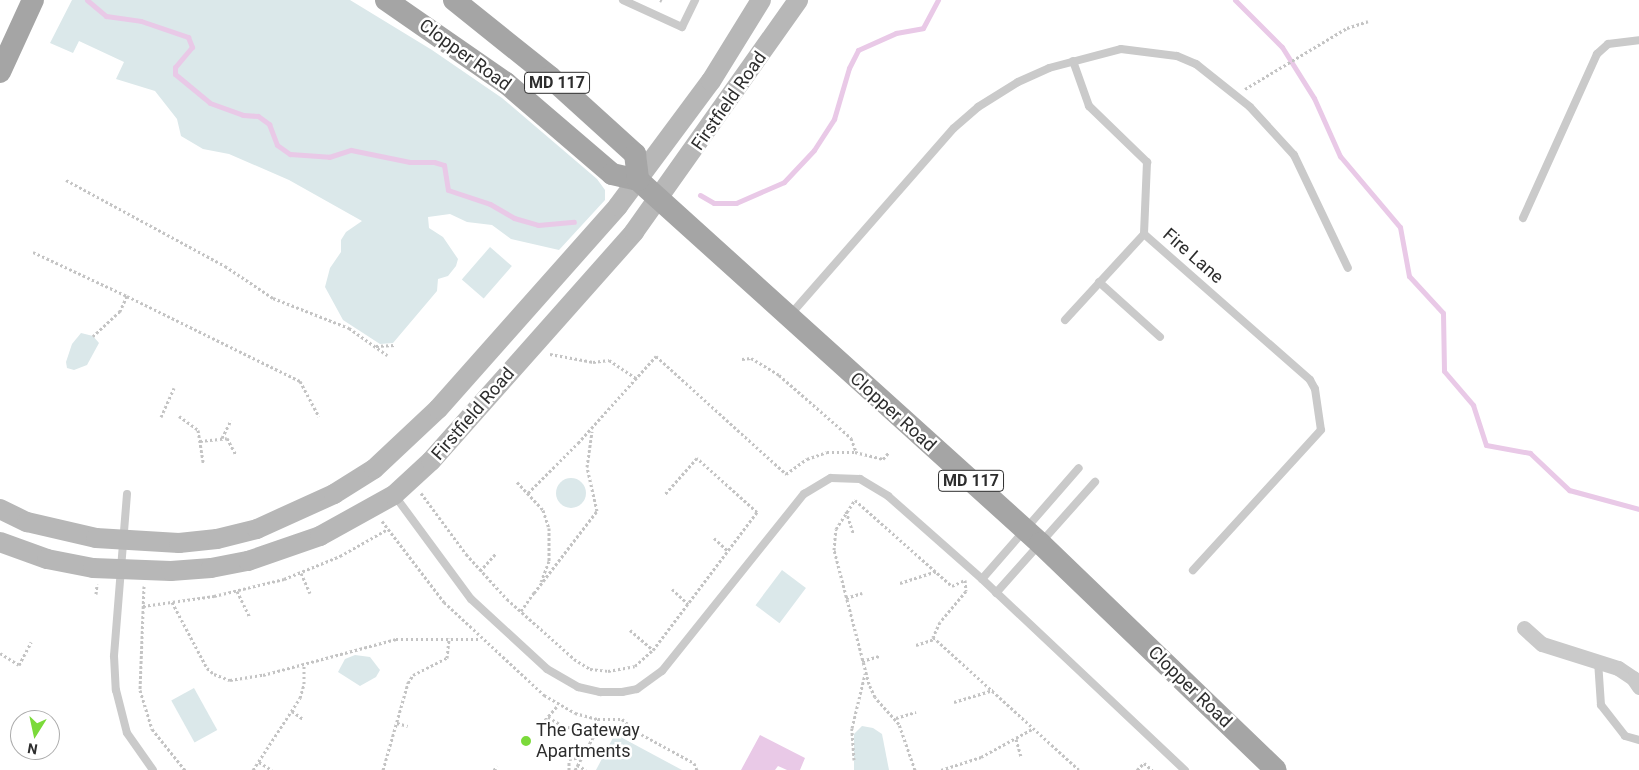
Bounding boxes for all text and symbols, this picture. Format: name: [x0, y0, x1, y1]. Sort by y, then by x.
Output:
street label: Clopper Road: [415, 15, 515, 95]
street label: Firstfield Road: [687, 48, 771, 154]
road number: MD 117: [523, 70, 591, 96]
street label: Fire Lane: [1158, 224, 1228, 288]
street label: Firstfield Road: [427, 363, 519, 465]
street label: Clopper Road: [846, 368, 940, 456]
road number: MD 117: [937, 468, 1005, 494]
street label: Clopper Road: [1144, 642, 1236, 732]
north arrow: [10, 710, 60, 760]
place label: The Gateway Apartments: [536, 720, 640, 762]
marker: The Gateway Apartments: [520, 735, 532, 747]
text: N: [26, 740, 39, 758]

